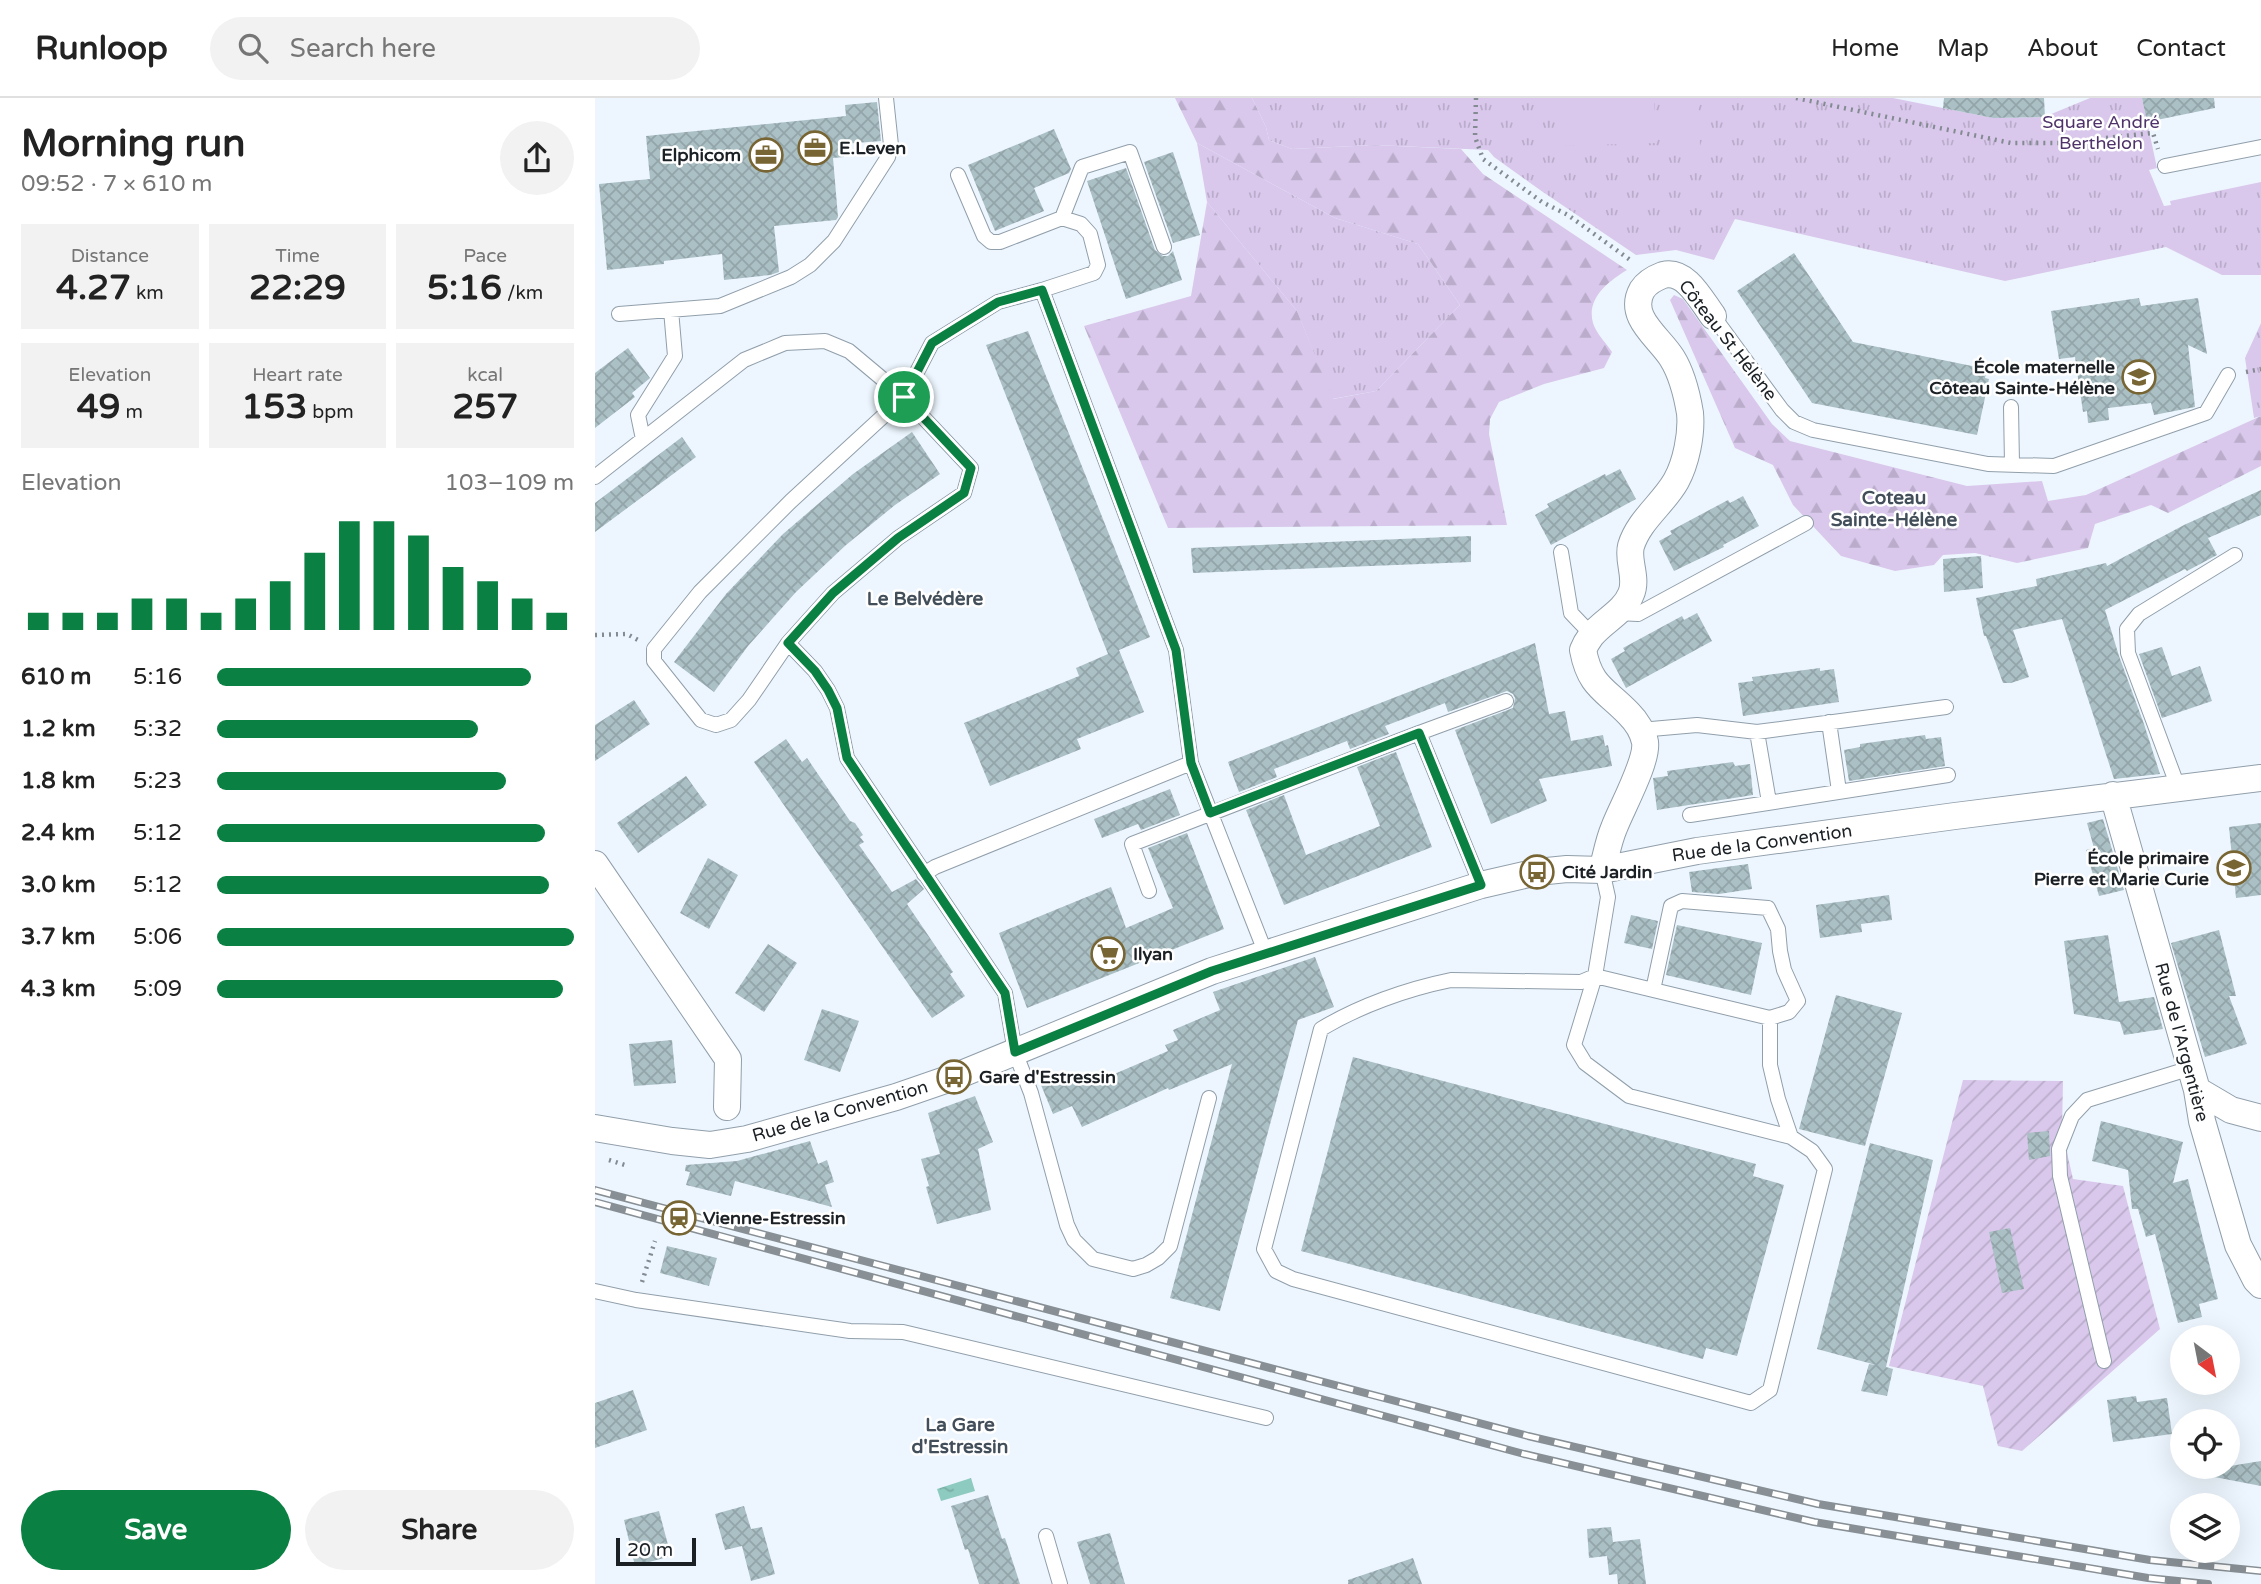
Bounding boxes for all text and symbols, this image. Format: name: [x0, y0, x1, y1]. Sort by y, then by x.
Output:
search box: [210, 17, 700, 80]
text: Runloop: [35, 29, 168, 68]
icon: search: [234, 29, 272, 67]
text: Search here: [290, 33, 436, 64]
text: Home: [1831, 34, 1899, 63]
text: Map: [1937, 34, 1989, 63]
text: About: [2027, 34, 2098, 63]
text: Contact: [2136, 34, 2226, 63]
park label: Square André Berthelon: [2042, 111, 2160, 154]
text: Morning run: [21, 121, 245, 167]
button: share: [500, 121, 574, 195]
office icon: E.Leven: [796, 129, 834, 167]
office icon: Elphicom: [747, 136, 785, 174]
place label: E.Leven: [839, 137, 906, 159]
place label: Elphicom: [661, 144, 741, 166]
text: 09:52 · 7 × 610 m: [21, 170, 212, 198]
text: Distance: [71, 245, 149, 267]
text: Time: [275, 245, 320, 267]
text: Pace: [463, 245, 507, 267]
text: 4.27: [56, 267, 131, 309]
text: 22:29: [249, 267, 346, 309]
text: 5:16: [427, 267, 502, 309]
street label: Côteau St Hélène: [1674, 275, 1782, 405]
text: km: [131, 282, 164, 304]
text: /km: [502, 282, 543, 304]
place label: École maternelle Côteau Sainte-Hélène: [1929, 356, 2115, 399]
school or university icon: École maternelle Côteau Sainte-Hélène: [2120, 358, 2158, 396]
text: Elevation: [68, 364, 151, 386]
text: Heart rate: [252, 364, 343, 386]
text: kcal: [467, 364, 503, 386]
pin: [874, 367, 934, 427]
icon: arrive: [885, 378, 923, 416]
text: 49: [77, 386, 121, 428]
text: 153: [241, 386, 307, 428]
text: 257: [452, 386, 518, 428]
text: m: [121, 401, 143, 423]
text: bpm: [307, 401, 354, 423]
text: Elevation: [21, 469, 122, 497]
text: 103–109 m: [445, 469, 574, 497]
district label: Coteau Sainte-Hélène: [1831, 487, 1958, 531]
district label: Le Belvédère: [867, 588, 983, 610]
text: 610 m: [21, 663, 91, 691]
text: 5:16: [133, 663, 182, 691]
text: 1.2 km: [21, 715, 96, 743]
text: 5:32: [133, 715, 182, 743]
text: 1.8 km: [21, 767, 95, 795]
text: 5:23: [133, 767, 182, 795]
text: 2.4 km: [21, 819, 95, 847]
text: 5:12: [133, 819, 182, 847]
street label: Rue de la Convention: [1670, 819, 1854, 867]
place label: École primaire Pierre et Marie Curie: [2034, 847, 2209, 890]
school or university icon: École primaire Pierre et Marie Curie: [2215, 849, 2253, 887]
bus stop icon: Cité Jardin: [1518, 853, 1556, 891]
place label: Cité Jardin: [1562, 861, 1653, 883]
text: 3.0 km: [21, 871, 96, 899]
text: 5:12: [133, 871, 182, 899]
text: 3.7 km: [21, 923, 95, 951]
text: 5:06: [133, 923, 182, 951]
supermarket icon: Ilyan: [1089, 935, 1127, 973]
place label: Ilyan: [1133, 943, 1173, 965]
street label: Rue de l'Argentière: [2150, 960, 2214, 1124]
text: 4.3 km: [21, 975, 96, 1003]
text: 5:09: [133, 975, 182, 1003]
bus stop icon: Gare d'Estressin: [935, 1058, 973, 1096]
place label: Gare d'Estressin: [979, 1066, 1116, 1088]
street label: Rue de la Convention: [750, 1075, 930, 1147]
station icon: Vienne-Estressin: [660, 1199, 698, 1237]
place label: Vienne-Estressin: [703, 1207, 846, 1229]
north arrow: [2170, 1325, 2240, 1395]
map controls: [2170, 1325, 2240, 1563]
button: locate: [2170, 1409, 2240, 1479]
district label: La Gare d'Estressin: [912, 1414, 1008, 1458]
button: Save: [21, 1490, 291, 1570]
button: Share: [305, 1490, 574, 1570]
button: layers: [2170, 1493, 2240, 1563]
scale bar: [616, 1535, 697, 1567]
text: 20 m: [627, 1539, 673, 1561]

